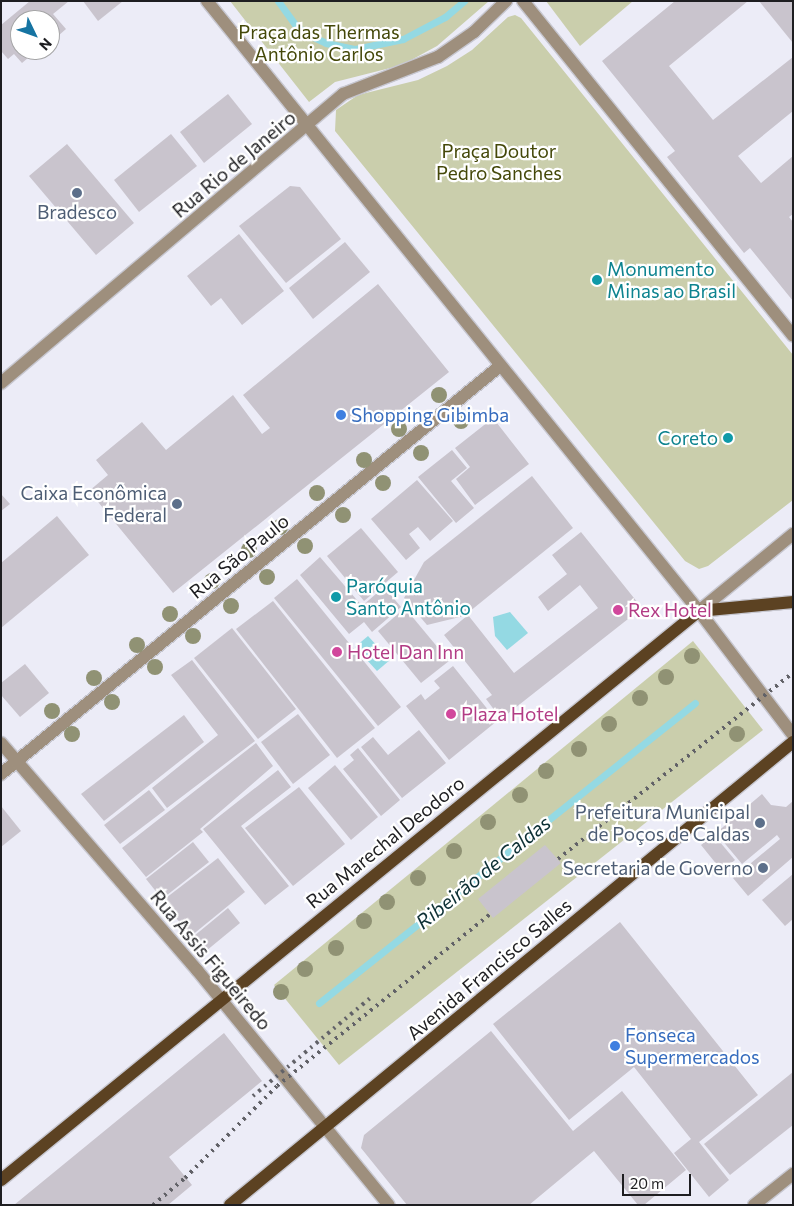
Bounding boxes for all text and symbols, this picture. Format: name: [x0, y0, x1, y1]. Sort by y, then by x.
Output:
north arrow: [10, 10, 60, 60]
park label: Praça das Thermas Antônio Carlos: [238, 21, 400, 65]
text: N: [36, 35, 56, 54]
street label: Rua Rio de Janeiro: [168, 106, 300, 222]
park label: Praça Doutor Pedro Sanches: [436, 140, 562, 184]
marker: Bradesco: [71, 187, 83, 199]
place label: Bradesco: [37, 201, 117, 223]
place label: Monumento Minas ao Brasil: [607, 258, 736, 302]
marker: Monumento Minas ao Brasil: [591, 274, 603, 286]
place label: Shopping Gibimba: [351, 404, 509, 426]
marker: Shopping Gibimba: [335, 409, 347, 421]
place label: Coreto: [657, 427, 718, 449]
marker: Coreto: [722, 432, 734, 444]
place label: Caixa Econômica Federal: [20, 482, 167, 526]
marker: Caixa Econômica Federal: [171, 498, 183, 510]
street label: Rua São Paulo: [185, 509, 293, 603]
place label: Paróquia Santo Antônio: [346, 575, 471, 619]
marker: Paróquia Santo Antônio: [330, 591, 342, 603]
place label: Rex Hotel: [628, 599, 712, 621]
marker: Rex Hotel: [612, 604, 624, 616]
place label: Hotel Dan Inn: [347, 641, 464, 663]
marker: Hotel Dan Inn: [331, 646, 343, 658]
place label: Plaza Hotel: [461, 703, 559, 725]
marker: Plaza Hotel: [445, 708, 457, 720]
street label: Rua Marechal Deodoro: [301, 771, 469, 913]
place label: Prefeitura Municipal de Poços de Caldas: [575, 801, 750, 845]
water label: Ribeirão de Caldas: [411, 810, 555, 934]
marker: Prefeitura Municipal de Poços de Caldas: [754, 817, 766, 829]
place label: Secretaria de Governo: [563, 857, 753, 879]
marker: Secretaria de Governo: [757, 862, 769, 874]
street label: Rua Assis Figueiredo: [146, 885, 276, 1035]
street label: Avenida Francisco Salles: [402, 894, 576, 1044]
place label: Fonseca Supermercados: [625, 1024, 760, 1068]
marker: Fonseca Supermercados: [609, 1040, 621, 1052]
scale bar: [624, 1164, 693, 1196]
text: 20 m: [630, 1174, 664, 1192]

